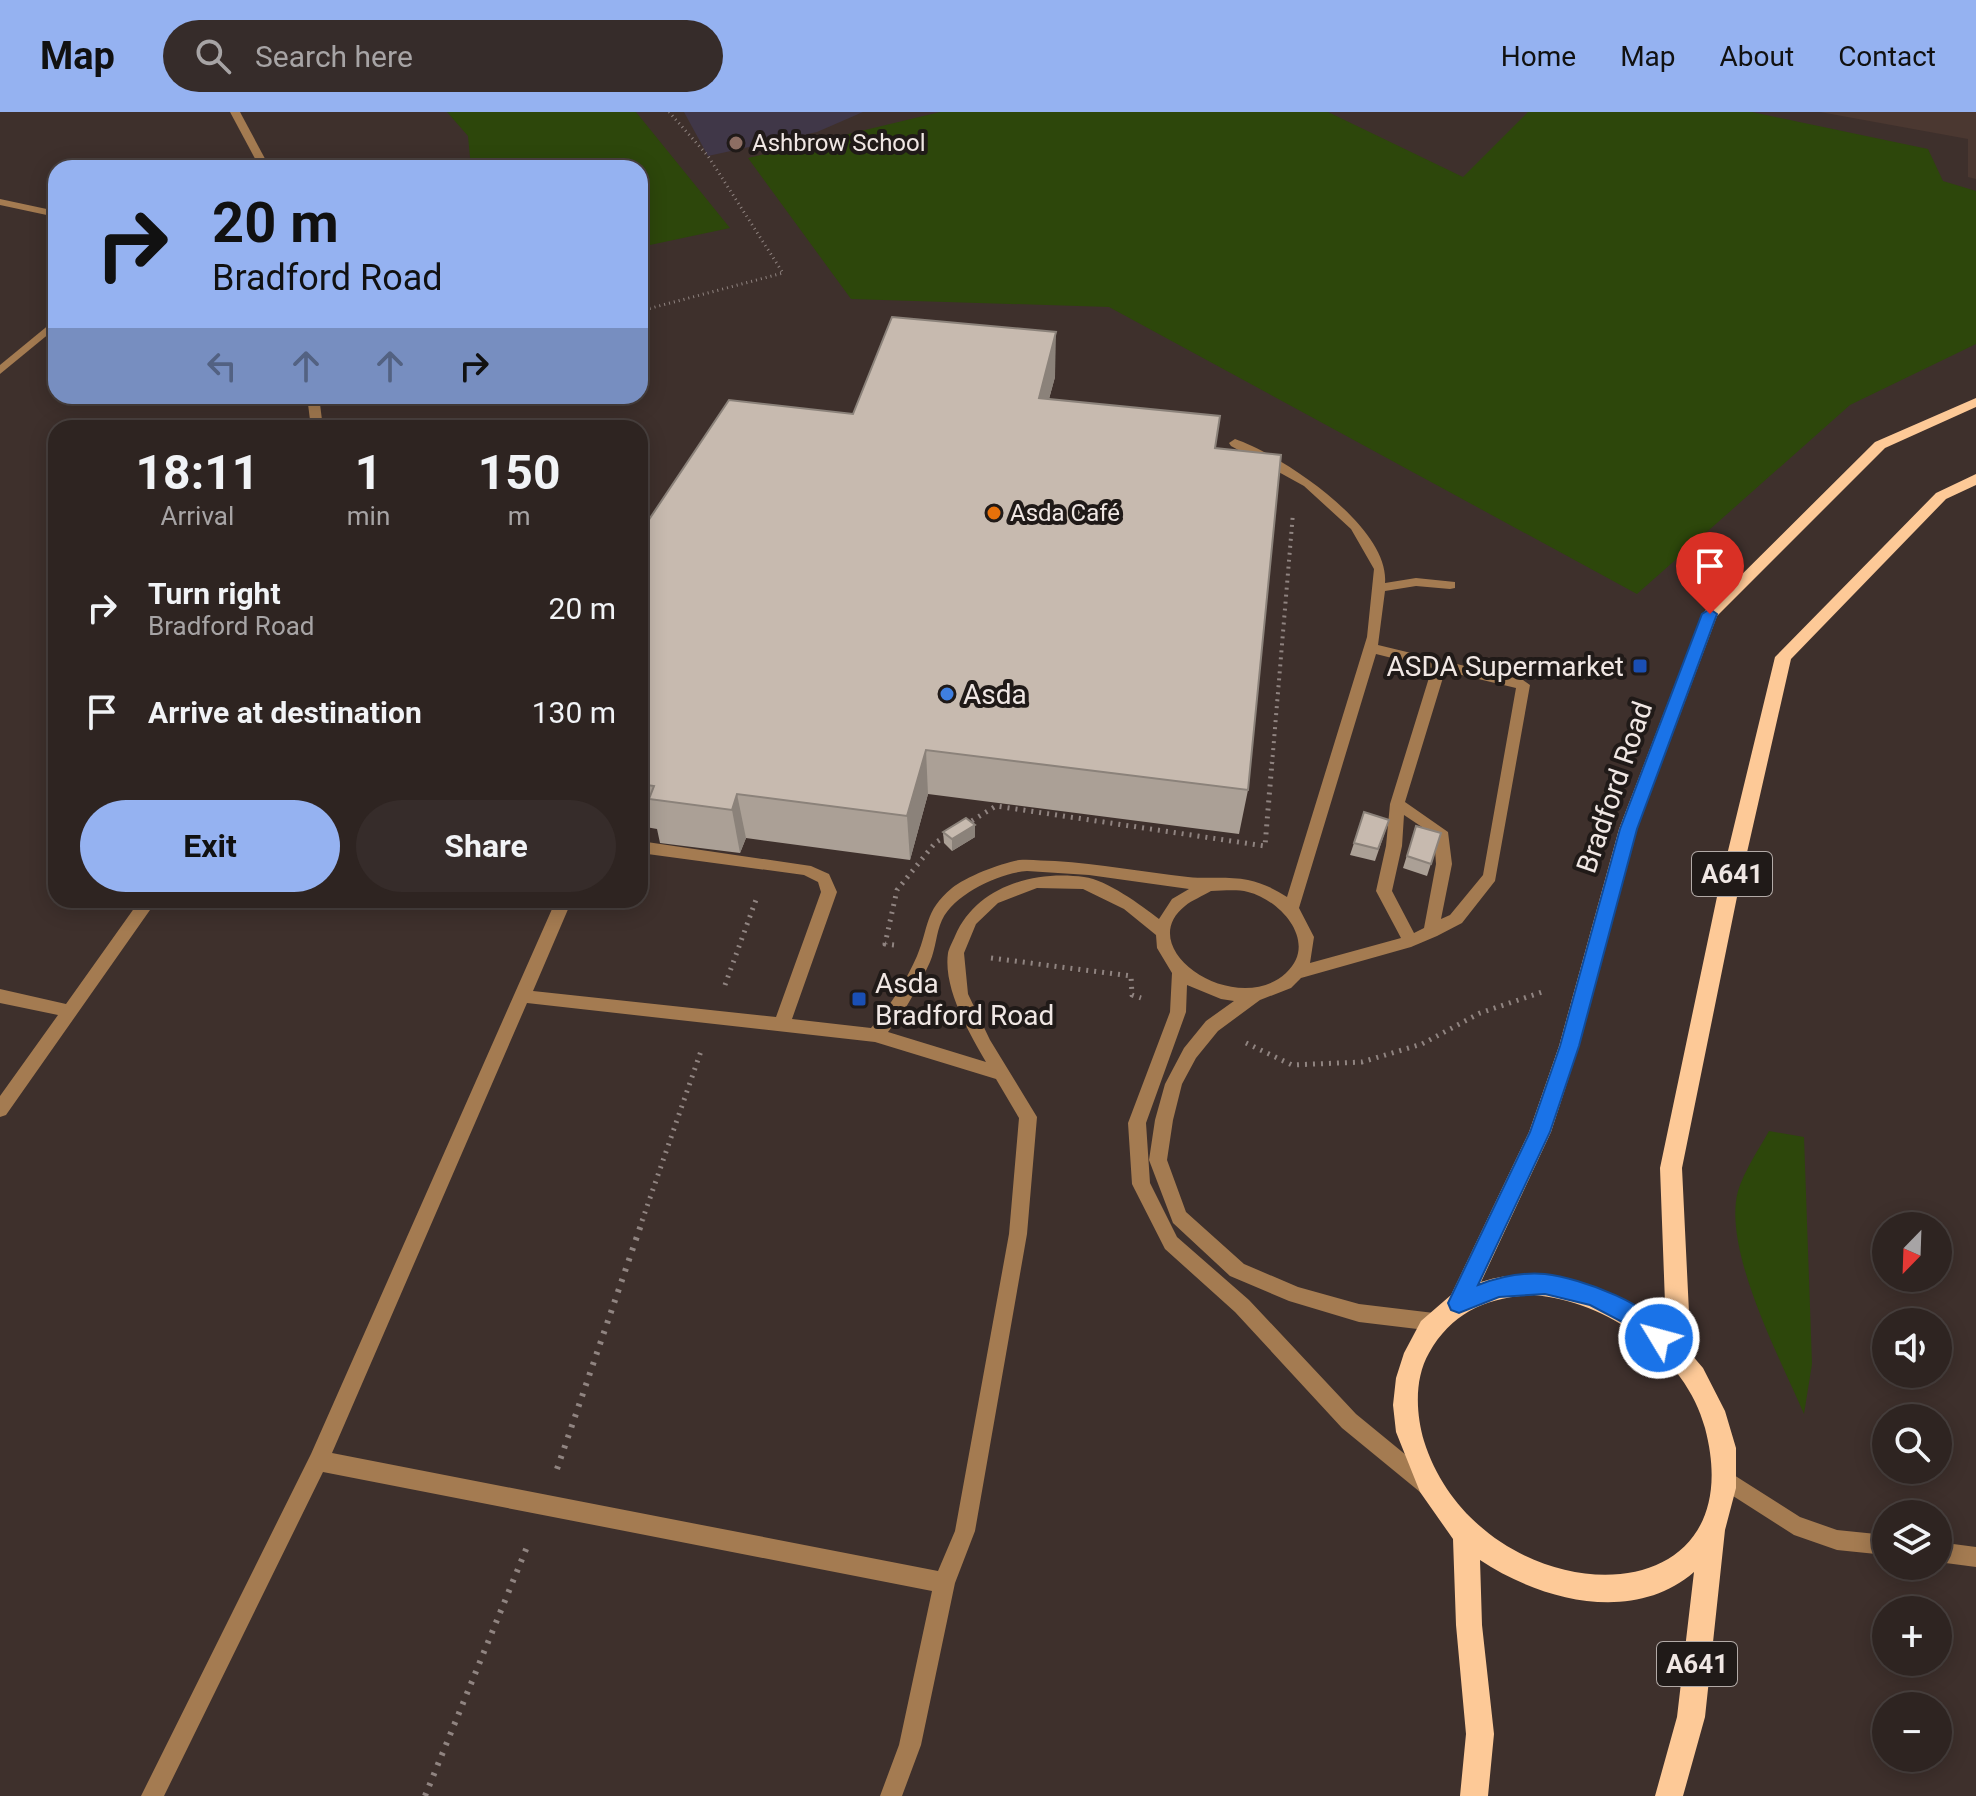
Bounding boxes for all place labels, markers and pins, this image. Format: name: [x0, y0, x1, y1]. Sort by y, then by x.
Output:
place label: Ashbrow School: [752, 129, 926, 157]
marker: Ashbrow School: [727, 134, 745, 152]
place label: Asda Café: [1010, 499, 1120, 527]
marker: Asda Café: [985, 504, 1003, 522]
pin: [1676, 532, 1744, 614]
place label: ASDA Supermarket: [1386, 650, 1624, 683]
marker: ASDA Supermarket: [1631, 657, 1649, 675]
place label: Asda: [963, 678, 1027, 711]
marker: Asda: [938, 685, 956, 703]
place label: Asda Bradford Road: [875, 967, 1054, 1032]
marker: Asda Bradford Road: [850, 990, 868, 1008]

